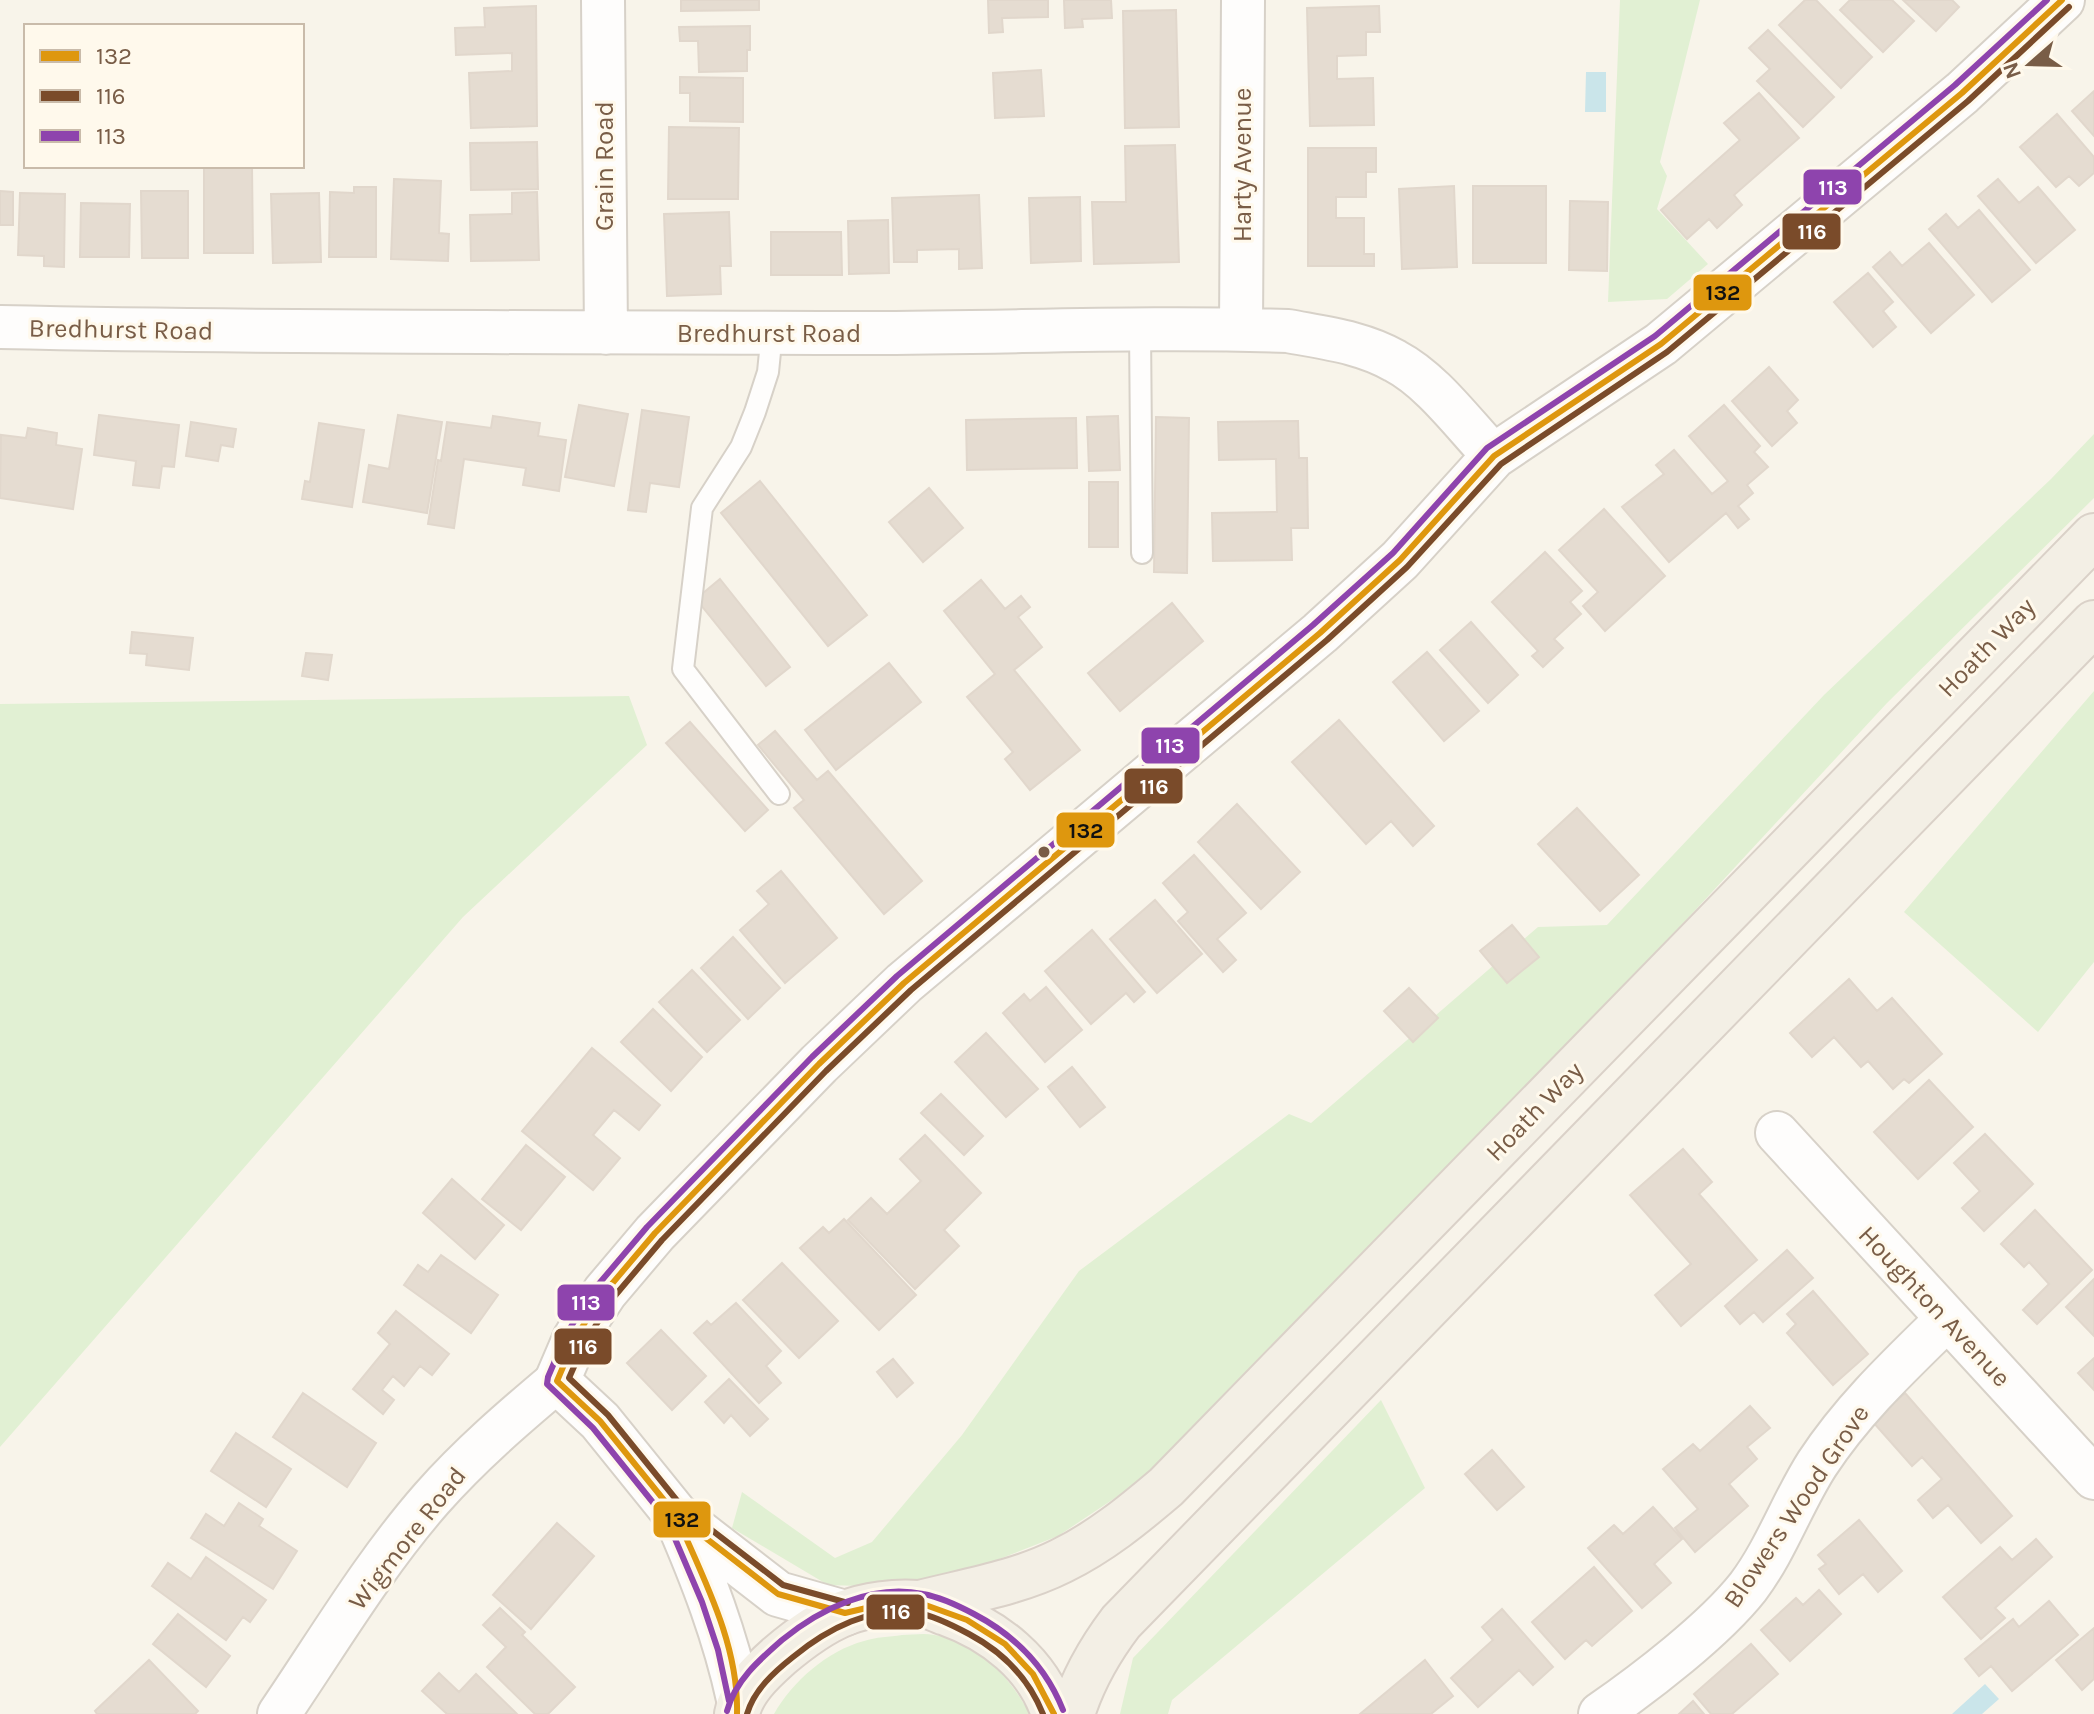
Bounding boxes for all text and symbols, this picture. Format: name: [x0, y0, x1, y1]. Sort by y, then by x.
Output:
legend: [24, 24, 304, 168]
north arrow: [1990, 24, 2070, 104]
text: 132: [96, 42, 132, 70]
text: N: [1997, 59, 2027, 82]
text: 116: [96, 82, 126, 110]
street label: Harty Avenue: [1227, 88, 1258, 242]
street label: Grain Road: [589, 101, 620, 231]
text: 113: [96, 122, 126, 150]
line badge: 113: [1802, 168, 1863, 206]
text: 113: [1818, 175, 1848, 201]
line badge: 116: [1781, 212, 1842, 251]
text: 116: [1797, 219, 1827, 245]
line badge: 132: [1692, 273, 1753, 312]
text: 132: [1706, 280, 1740, 306]
street label: Bredhurst Road: [28, 312, 214, 347]
street label: Bredhurst Road: [677, 318, 861, 349]
street label: Hoath Way: [1931, 591, 2041, 704]
line badge: 113: [1140, 726, 1201, 765]
text: 113: [1155, 733, 1185, 759]
line badge: 116: [1123, 767, 1184, 805]
text: 116: [1139, 774, 1169, 800]
line badge: 132: [1055, 811, 1116, 849]
text: 132: [1069, 818, 1103, 844]
unlabelled marker: [1036, 844, 1052, 860]
street label: Hoath Way: [1479, 1055, 1589, 1168]
street label: Houghton Avenue: [1852, 1219, 2017, 1393]
line badge: 113: [556, 1283, 616, 1322]
text: 113: [571, 1290, 601, 1316]
line badge: 116: [553, 1327, 613, 1366]
text: 116: [568, 1334, 598, 1360]
street label: Blowers Wood Grove: [1717, 1399, 1876, 1614]
street label: Wigmore Road: [342, 1461, 473, 1616]
line badge: 132: [652, 1500, 712, 1539]
text: 132: [665, 1507, 699, 1533]
line badge: 116: [865, 1593, 926, 1631]
text: 116: [881, 1599, 911, 1625]

